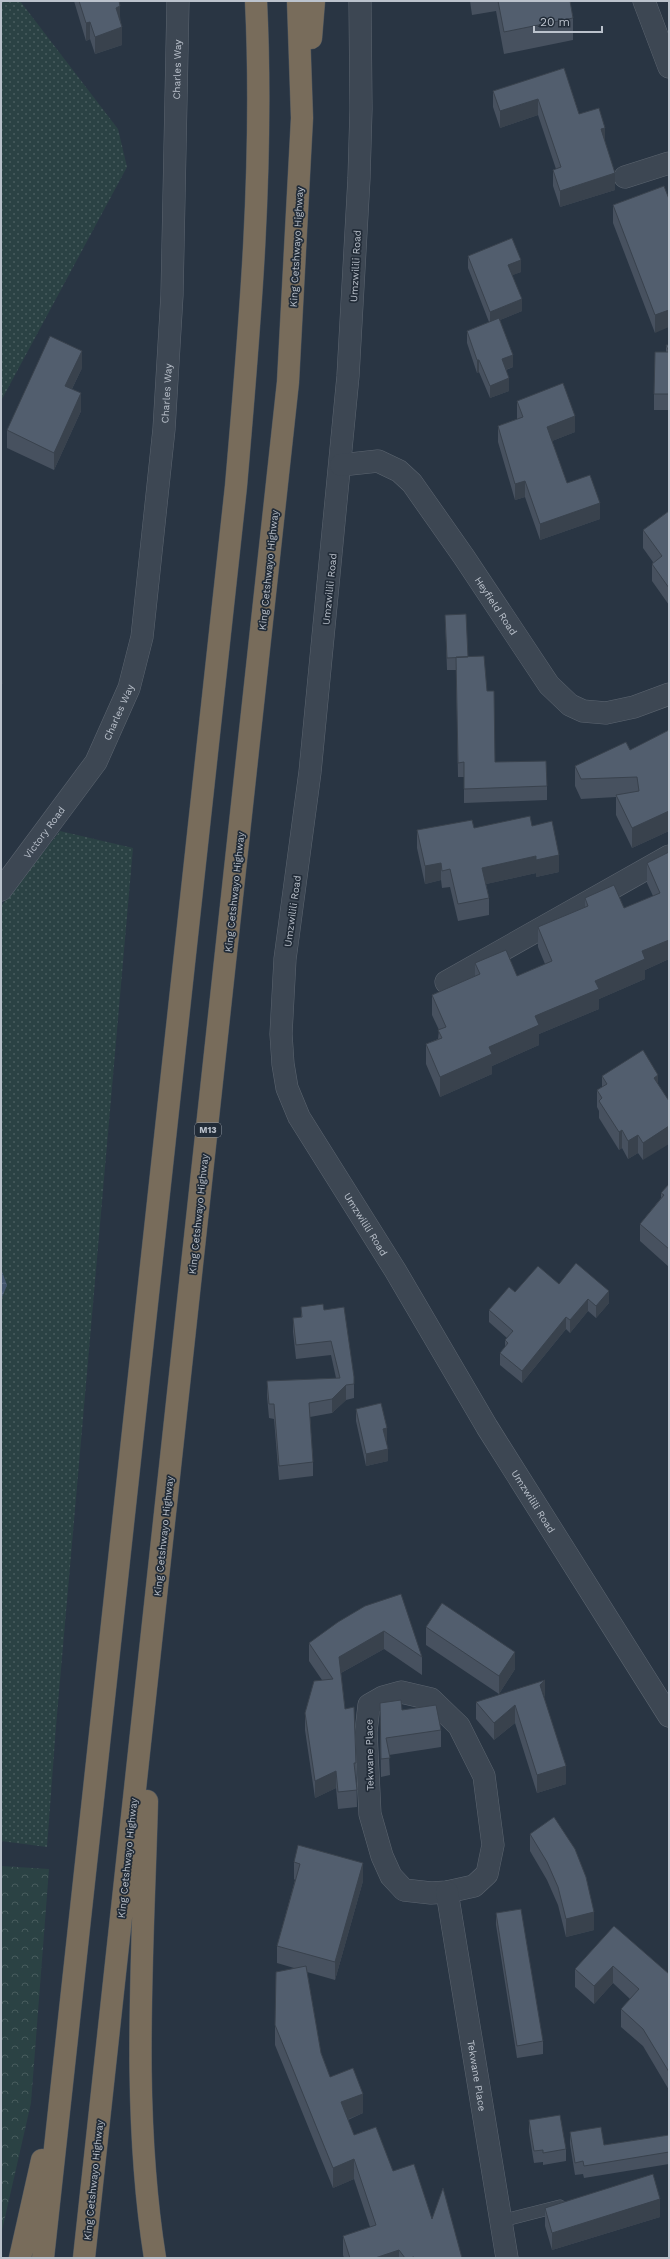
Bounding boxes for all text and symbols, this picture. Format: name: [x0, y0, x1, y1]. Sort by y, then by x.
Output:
scale bar: [534, 8, 602, 34]
text: 20 m: [540, 15, 570, 29]
street label: Charles Way: [171, 39, 183, 100]
street label: King Cetshwayo Highway: [288, 186, 305, 308]
street label: Umzwilili Road: [348, 230, 363, 302]
street label: Charles Way: [159, 362, 174, 424]
street label: King Cetshwayo Highway: [257, 509, 280, 631]
street label: Umzwilili Road: [320, 553, 339, 626]
street label: Heyfield Road: [473, 575, 519, 637]
street label: Charles Way: [101, 683, 136, 742]
street label: Victory Road: [21, 804, 67, 861]
street label: King Cetshwayo Highway: [223, 831, 246, 953]
street label: Umzwilili Road: [282, 875, 303, 948]
road number: M13: [195, 1123, 221, 1137]
street label: King Cetshwayo Highway: [187, 1153, 210, 1275]
street label: Umzwilili Road: [342, 1191, 390, 1258]
street label: Umzwilili Road: [509, 1468, 557, 1535]
street label: King Cetshwayo Highway: [152, 1475, 175, 1597]
street label: Tekwane Place: [363, 1719, 376, 1791]
street label: King Cetshwayo Highway: [116, 1797, 139, 1919]
street label: Tekwane Place: [465, 2039, 488, 2112]
street label: King Cetshwayo Highway: [82, 2119, 105, 2241]

